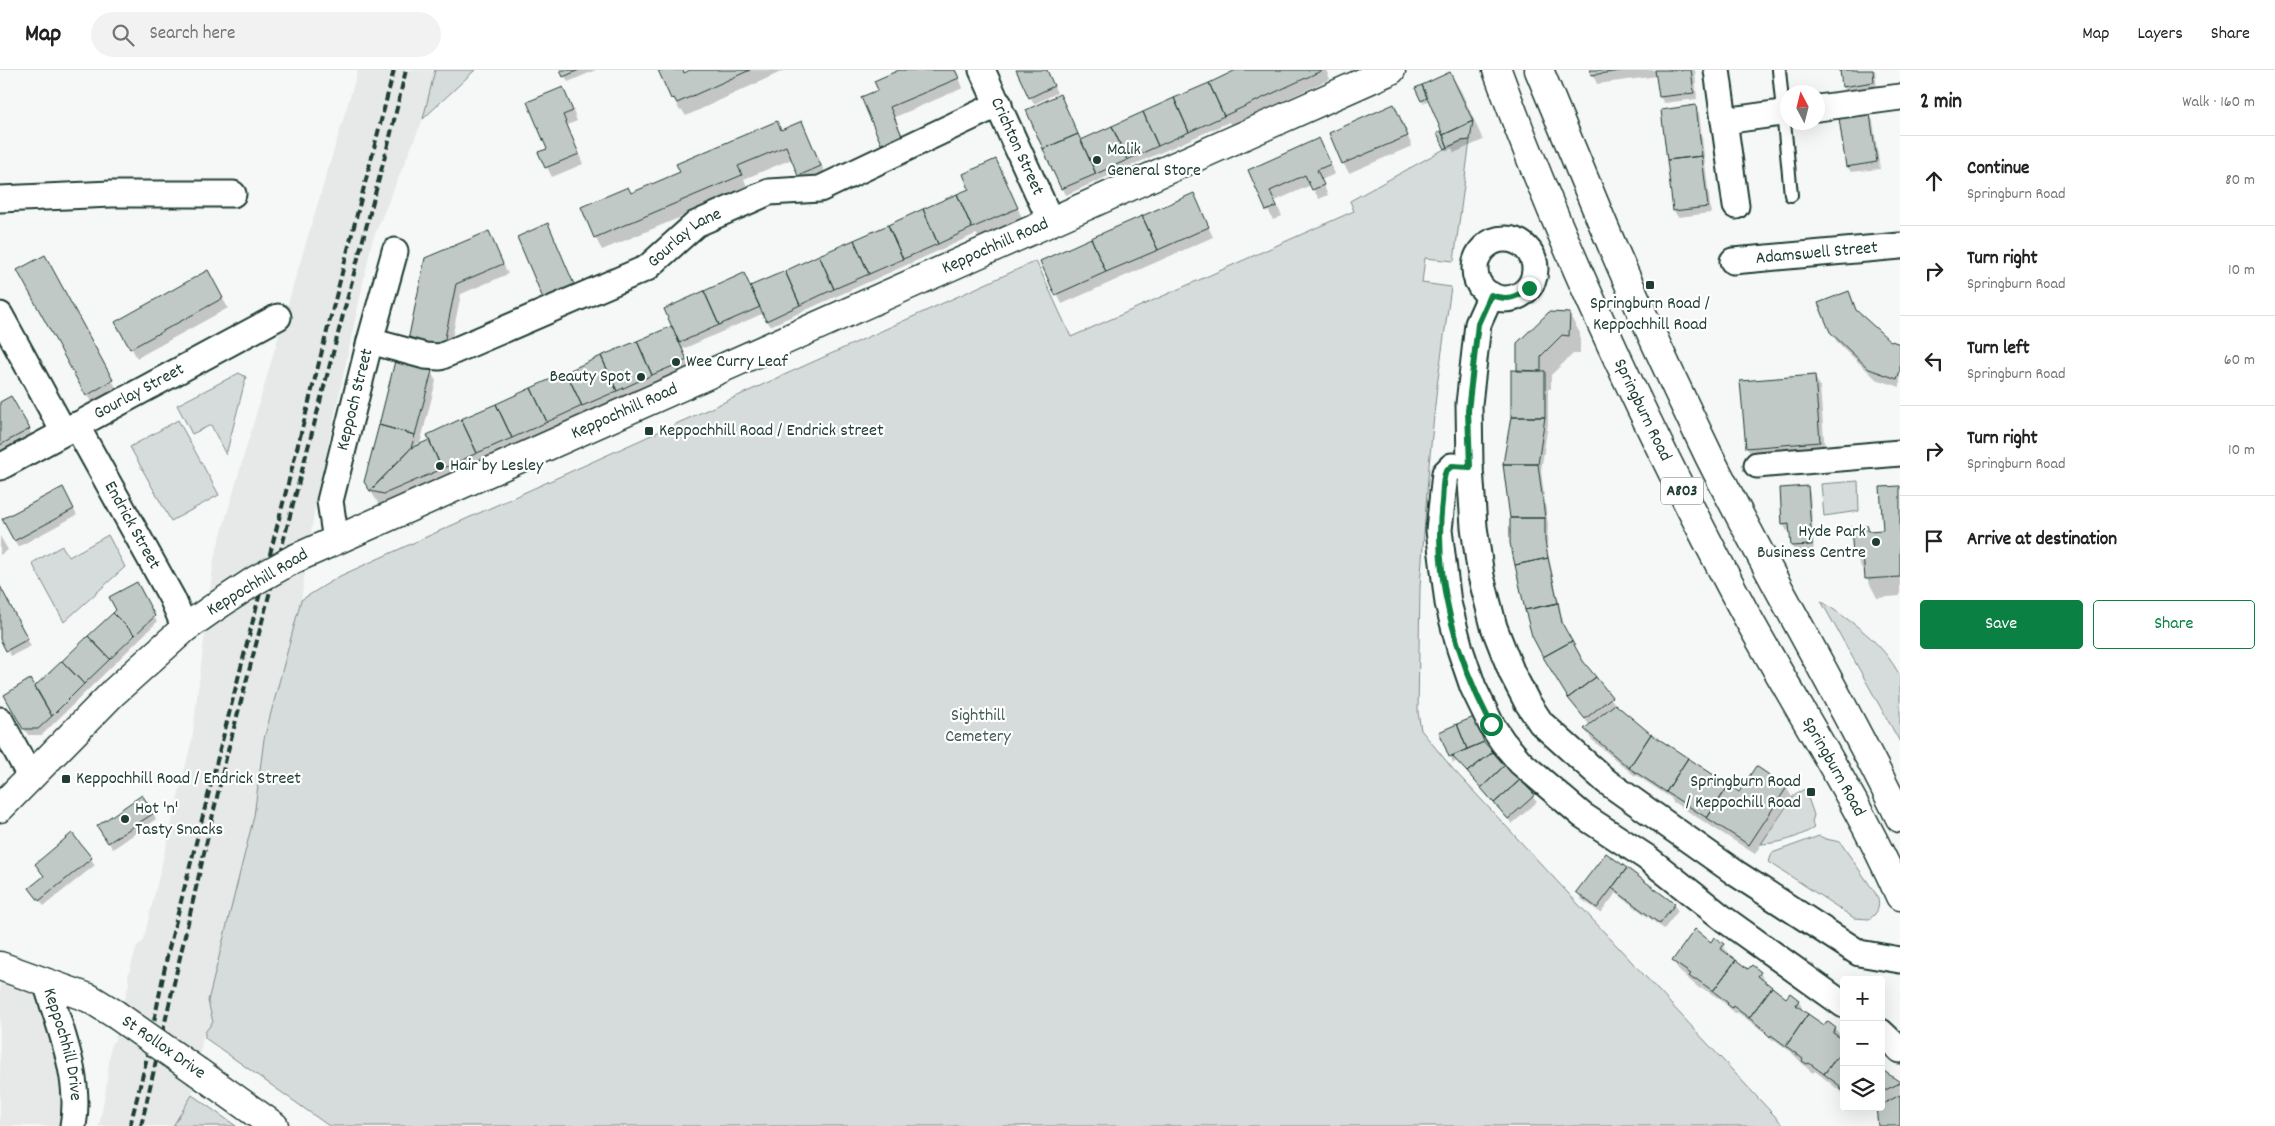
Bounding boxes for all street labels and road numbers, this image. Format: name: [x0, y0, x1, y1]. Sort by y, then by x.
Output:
street label: Crichton Street: [984, 93, 1050, 200]
street label: Gourlay Lane: [642, 202, 726, 274]
street label: Keppochhill Road: [938, 212, 1053, 281]
street label: Adamswell Street: [1754, 236, 1879, 271]
street label: Keppoch Street: [331, 346, 380, 453]
street label: Springburn Road: [1607, 355, 1677, 466]
street label: Gourlay Street: [89, 357, 189, 427]
street label: Keppochhill Road: [567, 377, 682, 446]
street label: Endrick Street: [97, 477, 167, 575]
road number: A803: [1661, 478, 1703, 504]
street label: Keppochhill Road: [203, 543, 313, 623]
street label: Springburn Road: [1795, 713, 1871, 821]
street label: Keppochhill Drive: [36, 985, 88, 1101]
street label: St Rollox Drive: [116, 1010, 210, 1086]

